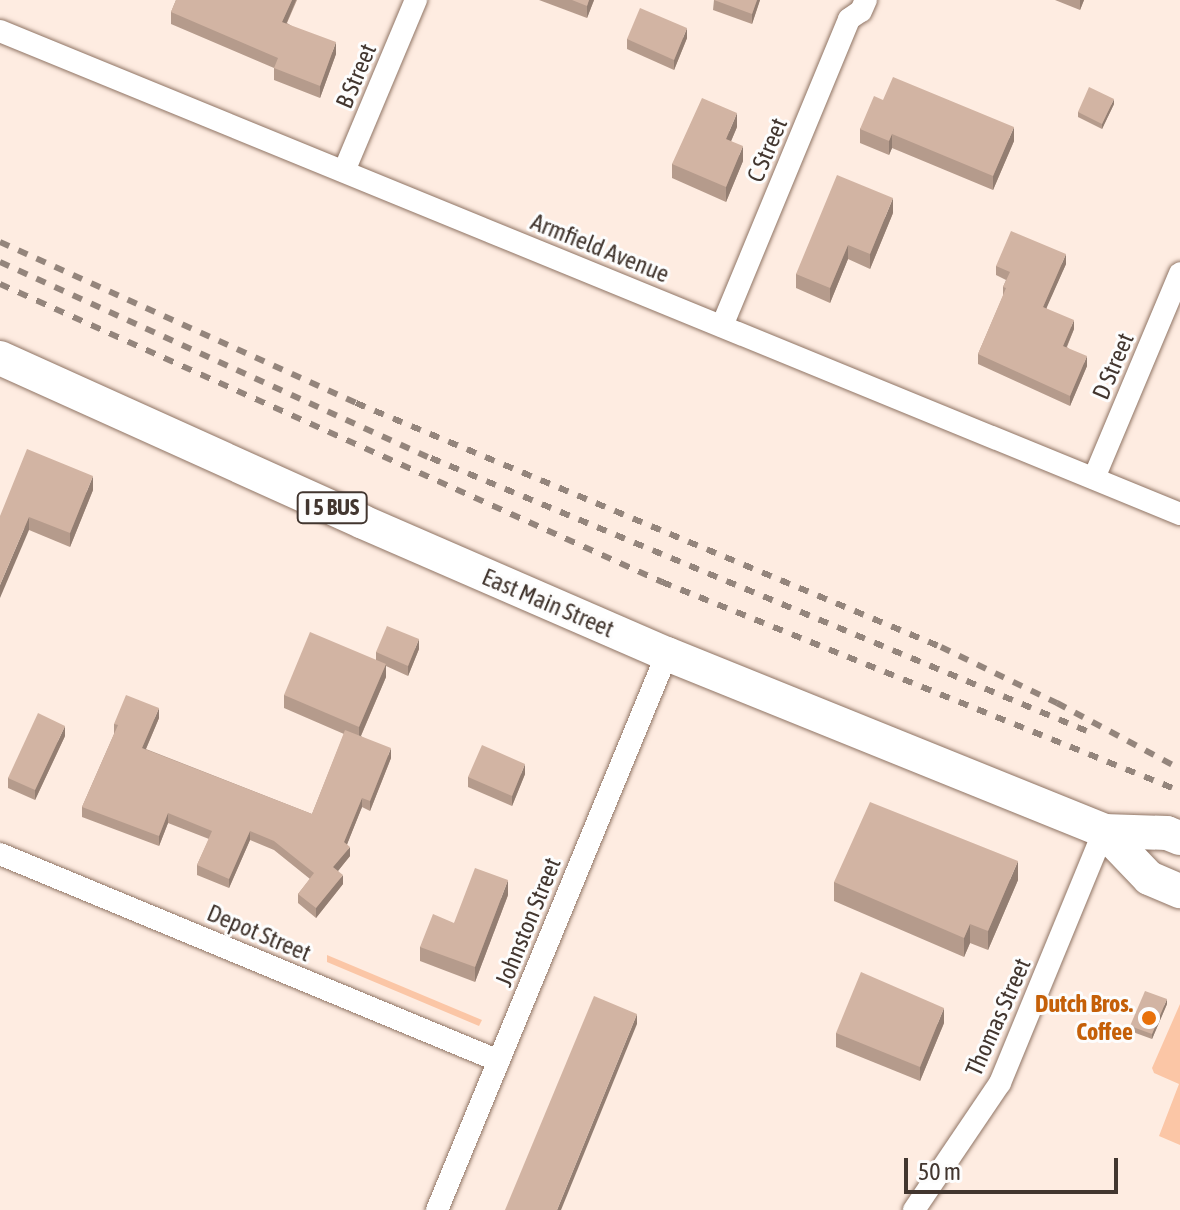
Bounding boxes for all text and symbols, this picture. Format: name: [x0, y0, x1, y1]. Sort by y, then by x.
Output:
street label: B Street: [330, 39, 382, 113]
street label: C Street: [741, 114, 793, 186]
street label: Armfield Avenue: [527, 207, 673, 289]
street label: D Street: [1086, 328, 1140, 404]
road number: I 5 BUS: [296, 490, 368, 526]
street label: East Main Street: [478, 562, 618, 644]
street label: Johnston Street: [489, 853, 567, 991]
street label: Depot Street: [203, 898, 315, 968]
street label: Thomas Street: [959, 954, 1037, 1080]
place label: Dutch Bros. Coffee: [1035, 990, 1133, 1046]
marker: Dutch Bros. Coffee: [1140, 1009, 1158, 1027]
scale bar: [908, 1142, 1122, 1192]
text: 50 m: [918, 1158, 961, 1185]

